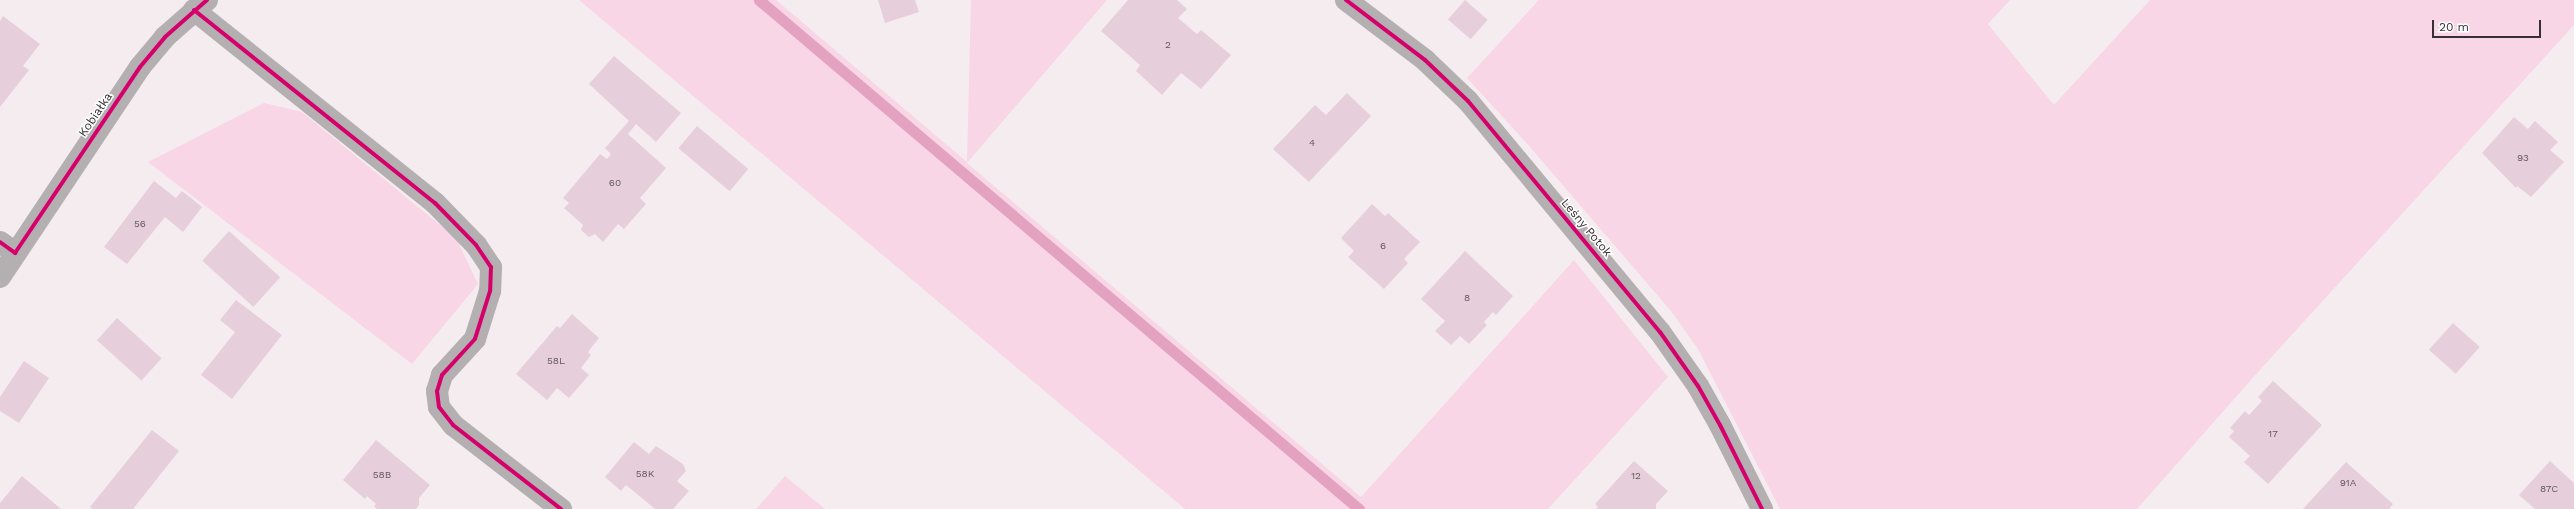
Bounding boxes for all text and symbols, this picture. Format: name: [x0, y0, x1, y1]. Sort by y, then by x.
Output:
scale bar: [2434, 12, 2543, 38]
text: 20 m: [2439, 20, 2469, 34]
house number: 2: [1165, 39, 1171, 51]
street label: Kobiałka: [76, 90, 116, 140]
house number: 4: [1309, 137, 1315, 149]
house number: 93: [2517, 152, 2529, 164]
house number: 60: [609, 177, 621, 189]
street label: Leśny Potok: [1558, 196, 1614, 260]
house number: 56: [134, 218, 146, 230]
house number: 6: [1380, 240, 1386, 252]
house number: 8: [1464, 292, 1470, 304]
house number: 58L: [547, 355, 565, 367]
house number: 17: [2268, 428, 2278, 440]
house number: 58K: [636, 468, 654, 480]
house number: 58B: [373, 469, 391, 481]
house number: 12: [1631, 470, 1641, 482]
house number: 91A: [2340, 477, 2356, 489]
house number: 87C: [2540, 483, 2558, 495]

